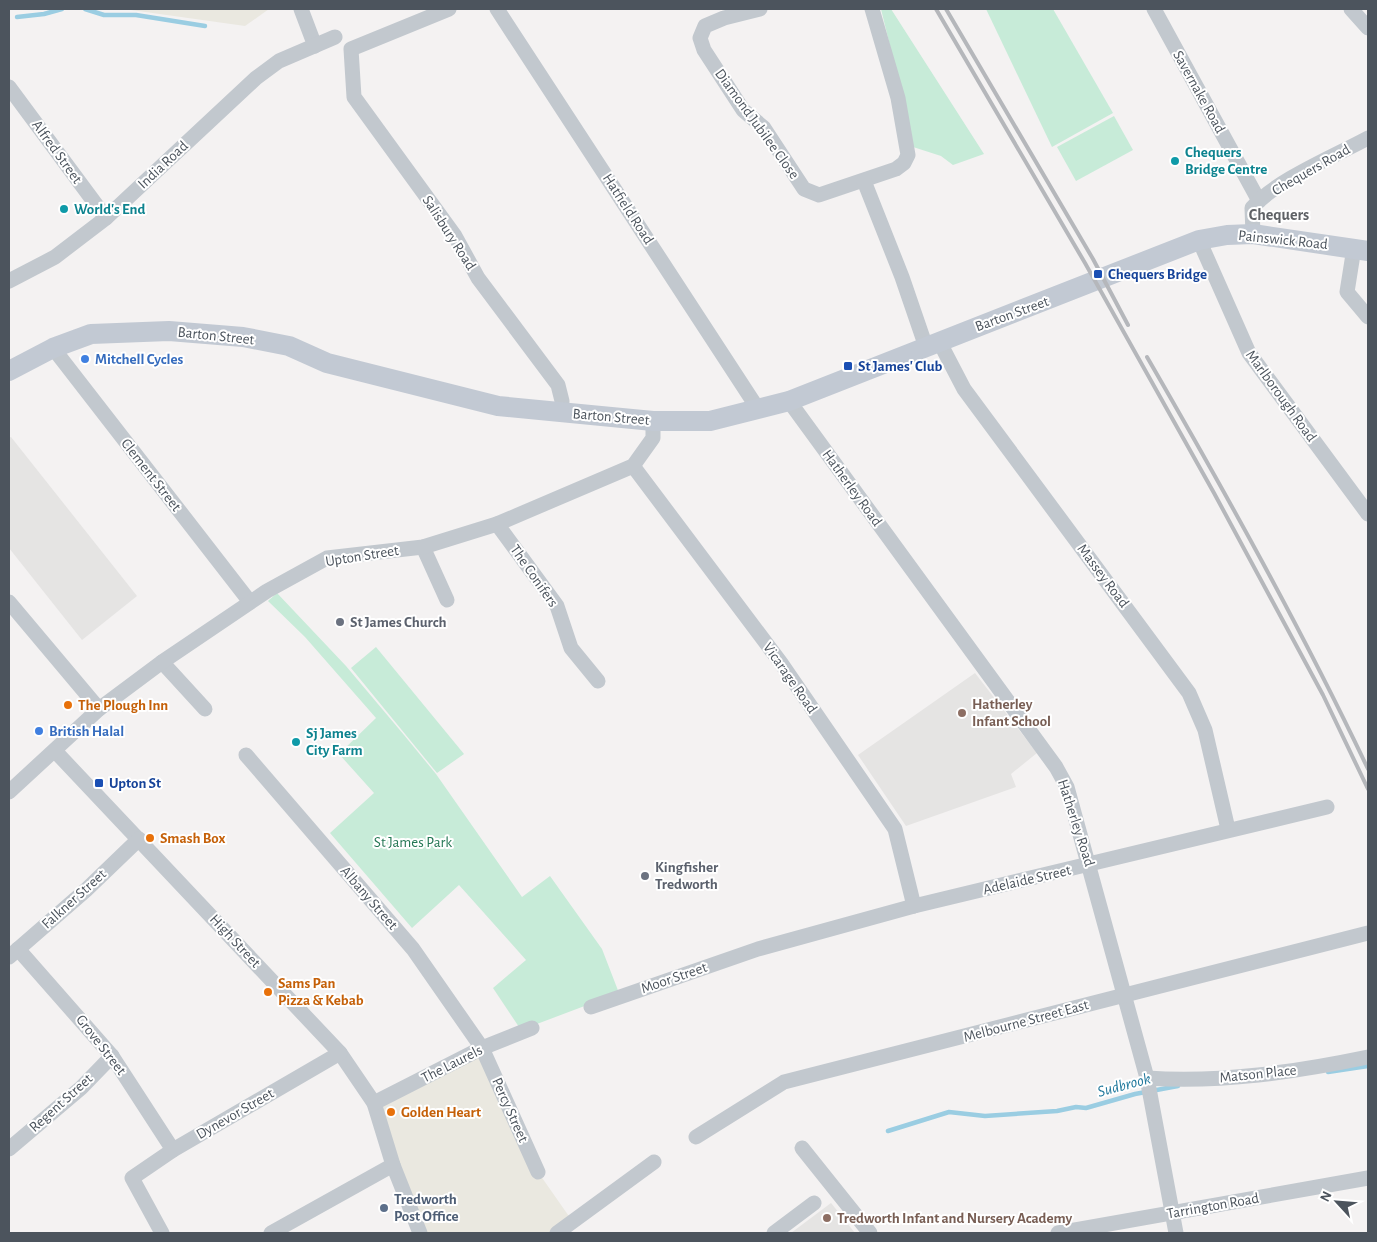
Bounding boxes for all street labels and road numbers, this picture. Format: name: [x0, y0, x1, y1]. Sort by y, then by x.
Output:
street label: Savernake Road: [1170, 48, 1228, 136]
street label: Diamond Jubilee Close: [712, 66, 802, 182]
street label: Alfred Street: [29, 118, 85, 187]
street label: India Road: [135, 138, 191, 192]
street label: Chequers Road: [1269, 142, 1353, 198]
street label: Hatfield Road: [600, 171, 656, 247]
street label: Salisbury Road: [419, 193, 479, 273]
street label: Painswick Road: [1237, 228, 1329, 252]
street label: Barton Street: [973, 294, 1051, 334]
street label: Barton Street: [177, 325, 255, 348]
street label: Marlborough Road: [1243, 347, 1319, 445]
street label: Barton Street: [572, 406, 650, 428]
street label: Clement Street: [118, 436, 184, 514]
street label: Hatherley Road: [819, 447, 885, 529]
street label: Massey Road: [1074, 541, 1132, 611]
street label: The Conifers: [507, 542, 561, 610]
street label: Upton Street: [324, 543, 400, 569]
street label: Vicarage Road: [760, 640, 820, 716]
street label: Hatherley Road: [1055, 778, 1097, 869]
street label: Albany Street: [338, 863, 401, 933]
street label: Adelaide Street: [982, 863, 1073, 897]
street label: Falkner Street: [39, 866, 109, 932]
street label: High Street: [207, 911, 263, 971]
street label: Moor Street: [639, 960, 709, 996]
street label: Melbourne Street East: [962, 997, 1090, 1045]
street label: Grove Street: [73, 1012, 129, 1078]
street label: The Laurels: [419, 1042, 485, 1086]
street label: Matson Place: [1219, 1062, 1297, 1086]
street label: Regent Street: [27, 1071, 96, 1135]
street label: Percy Street: [489, 1075, 531, 1145]
street label: Dynevor Street: [194, 1086, 276, 1142]
street label: Tarrington Road: [1166, 1190, 1260, 1221]

